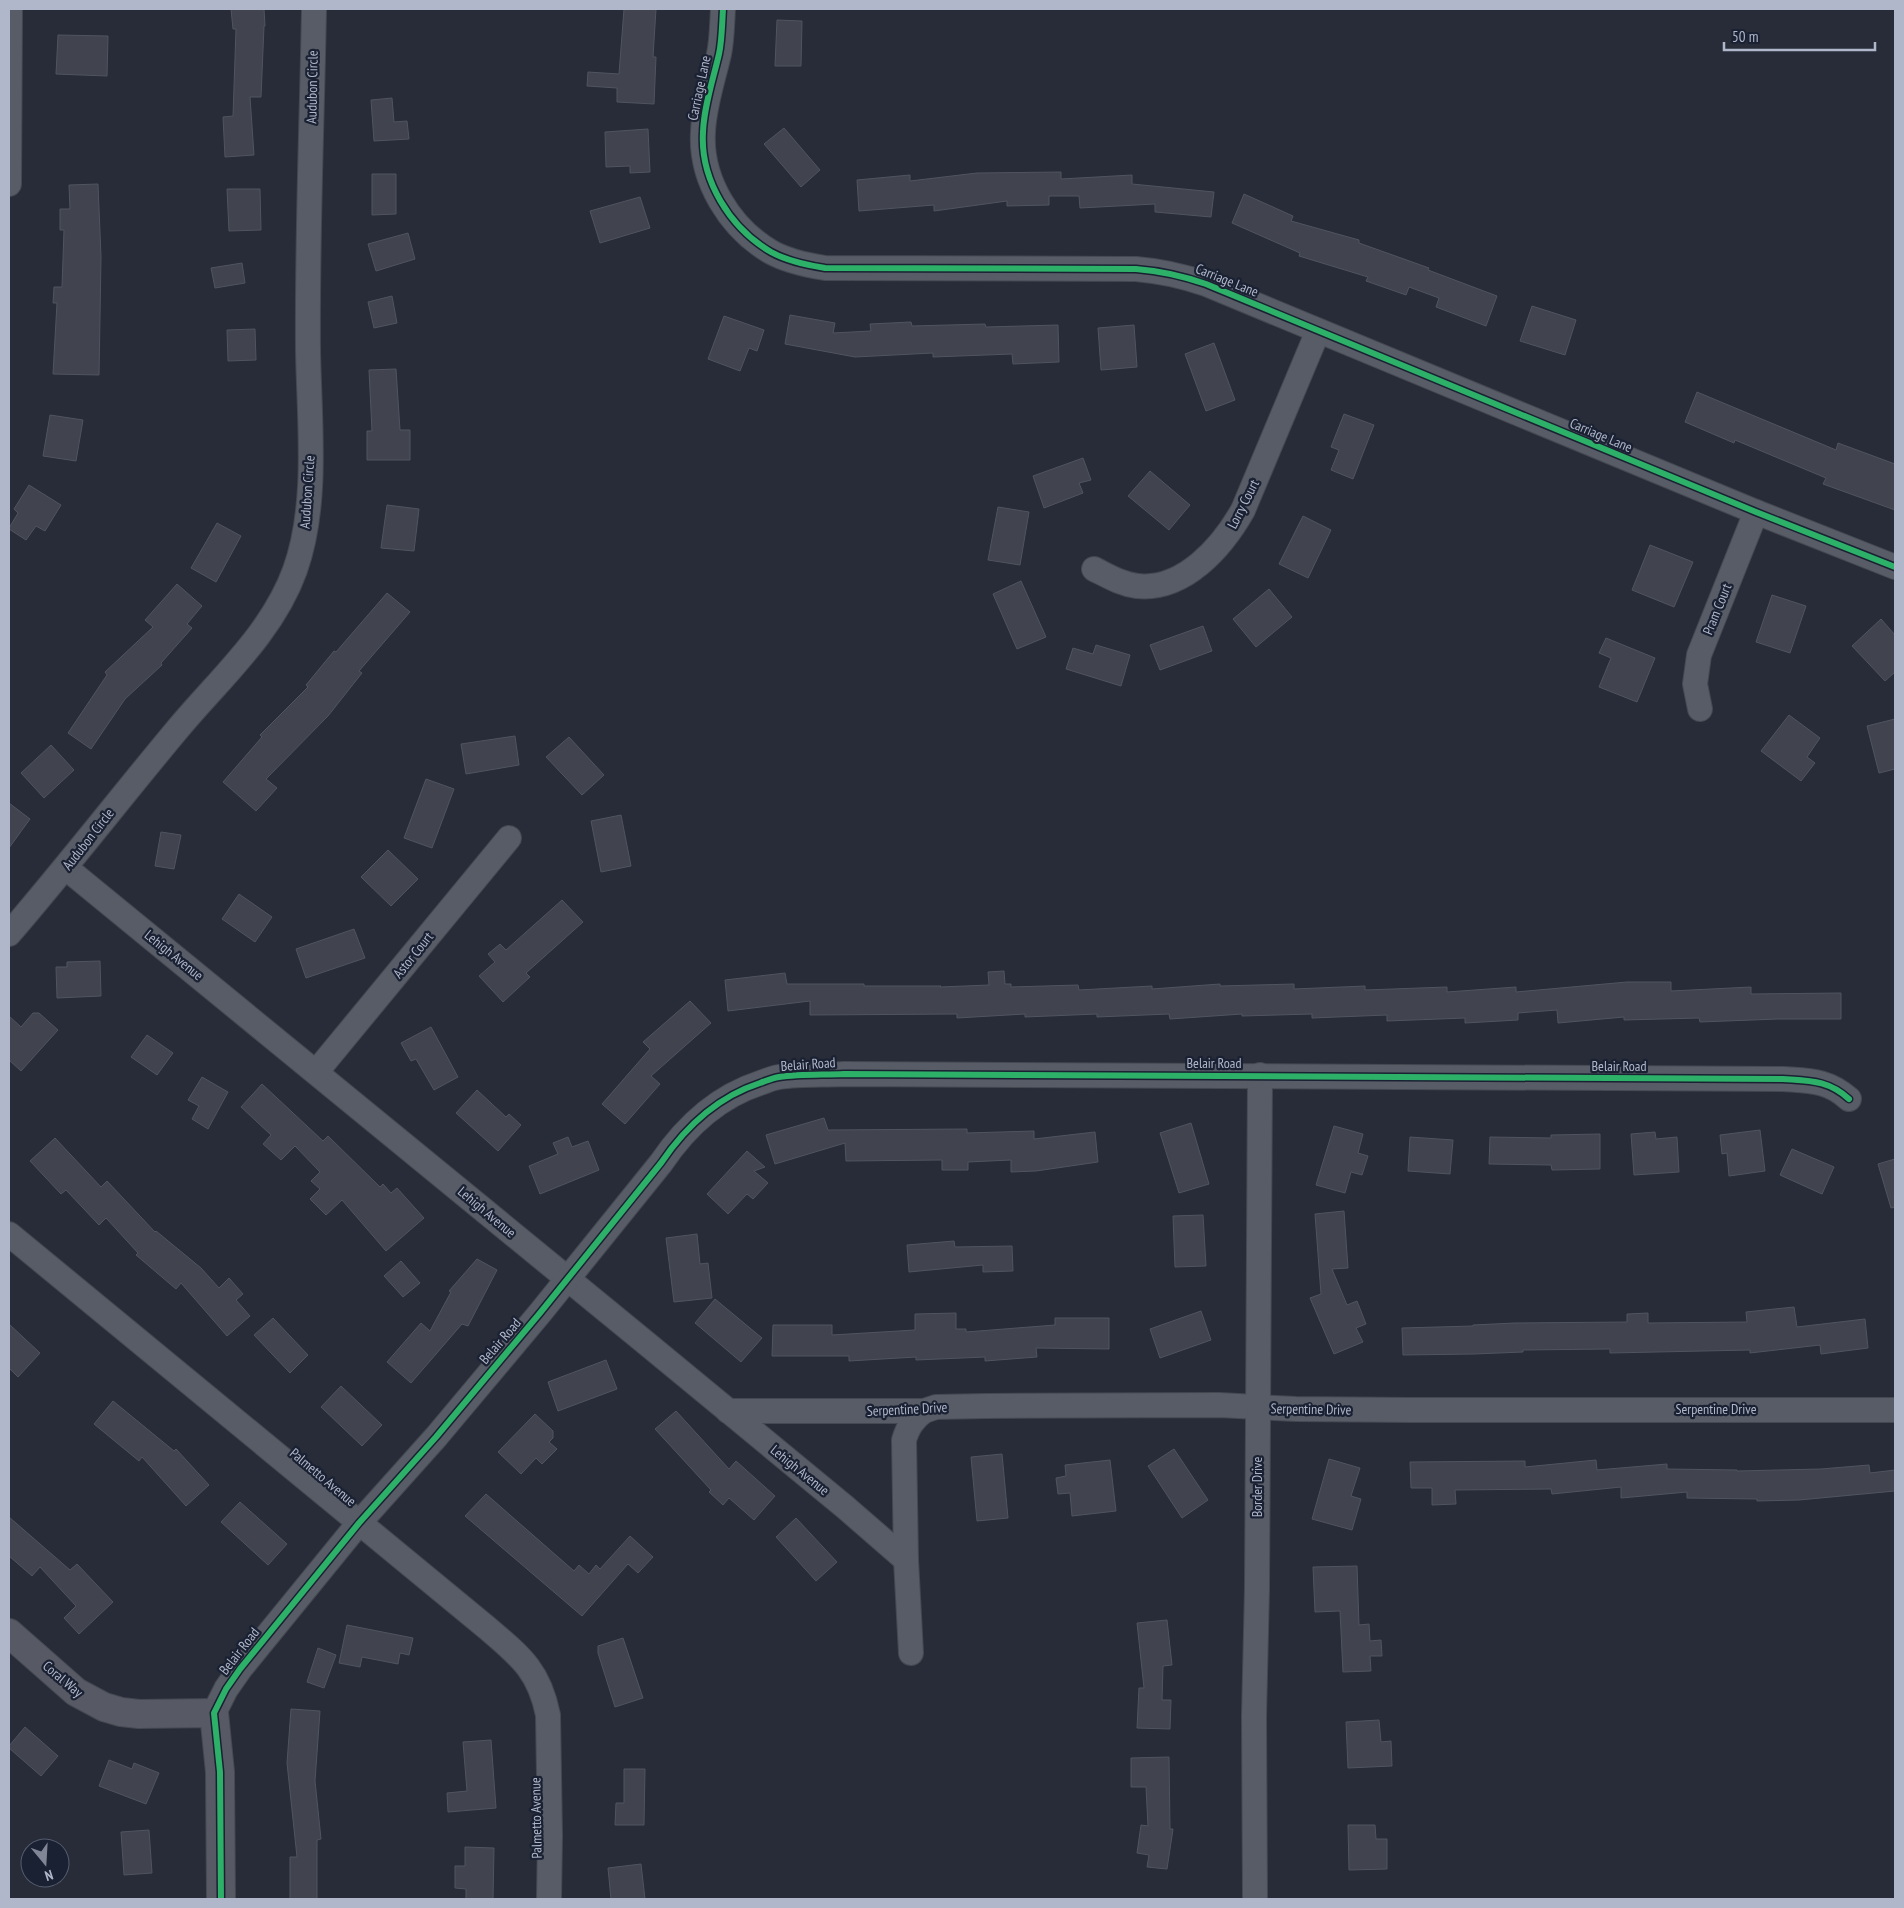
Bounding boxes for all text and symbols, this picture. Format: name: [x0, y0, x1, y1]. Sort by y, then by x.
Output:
scale bar: [1724, 20, 1875, 52]
text: 50 m: [1732, 27, 1758, 46]
street label: Audubon Circle: [302, 50, 322, 124]
street label: Carriage Lane: [683, 54, 715, 122]
street label: Carriage Lane: [1193, 259, 1261, 301]
street label: Carriage Lane: [1567, 414, 1635, 456]
street label: Audubon Circle: [295, 455, 319, 529]
street label: Lorry Court: [1223, 476, 1263, 532]
street label: Pram Court: [1699, 581, 1735, 637]
street label: Audubon Circle: [58, 804, 118, 873]
street label: Lehigh Avenue: [141, 926, 207, 984]
street label: Astor Court: [389, 928, 437, 982]
street label: Belair Road: [780, 1053, 836, 1075]
street label: Belair Road: [1187, 1054, 1241, 1072]
street label: Belair Road: [1592, 1057, 1646, 1075]
street label: Lehigh Avenue: [454, 1182, 520, 1242]
street label: Belair Road: [475, 1314, 525, 1368]
street label: Serpentine Drive: [866, 1398, 948, 1420]
street label: Serpentine Drive: [1270, 1399, 1352, 1419]
street label: Serpentine Drive: [1676, 1400, 1757, 1418]
street label: Lehigh Avenue: [767, 1441, 833, 1499]
street label: Palmetto Avenue: [286, 1444, 360, 1510]
street label: Border Drive: [1248, 1457, 1266, 1517]
street label: Belair Road: [215, 1624, 263, 1678]
street label: Coral Way: [39, 1657, 87, 1702]
street label: Palmetto Avenue: [526, 1777, 546, 1859]
north arrow: [20, 1838, 70, 1888]
text: N: [43, 1866, 55, 1885]

